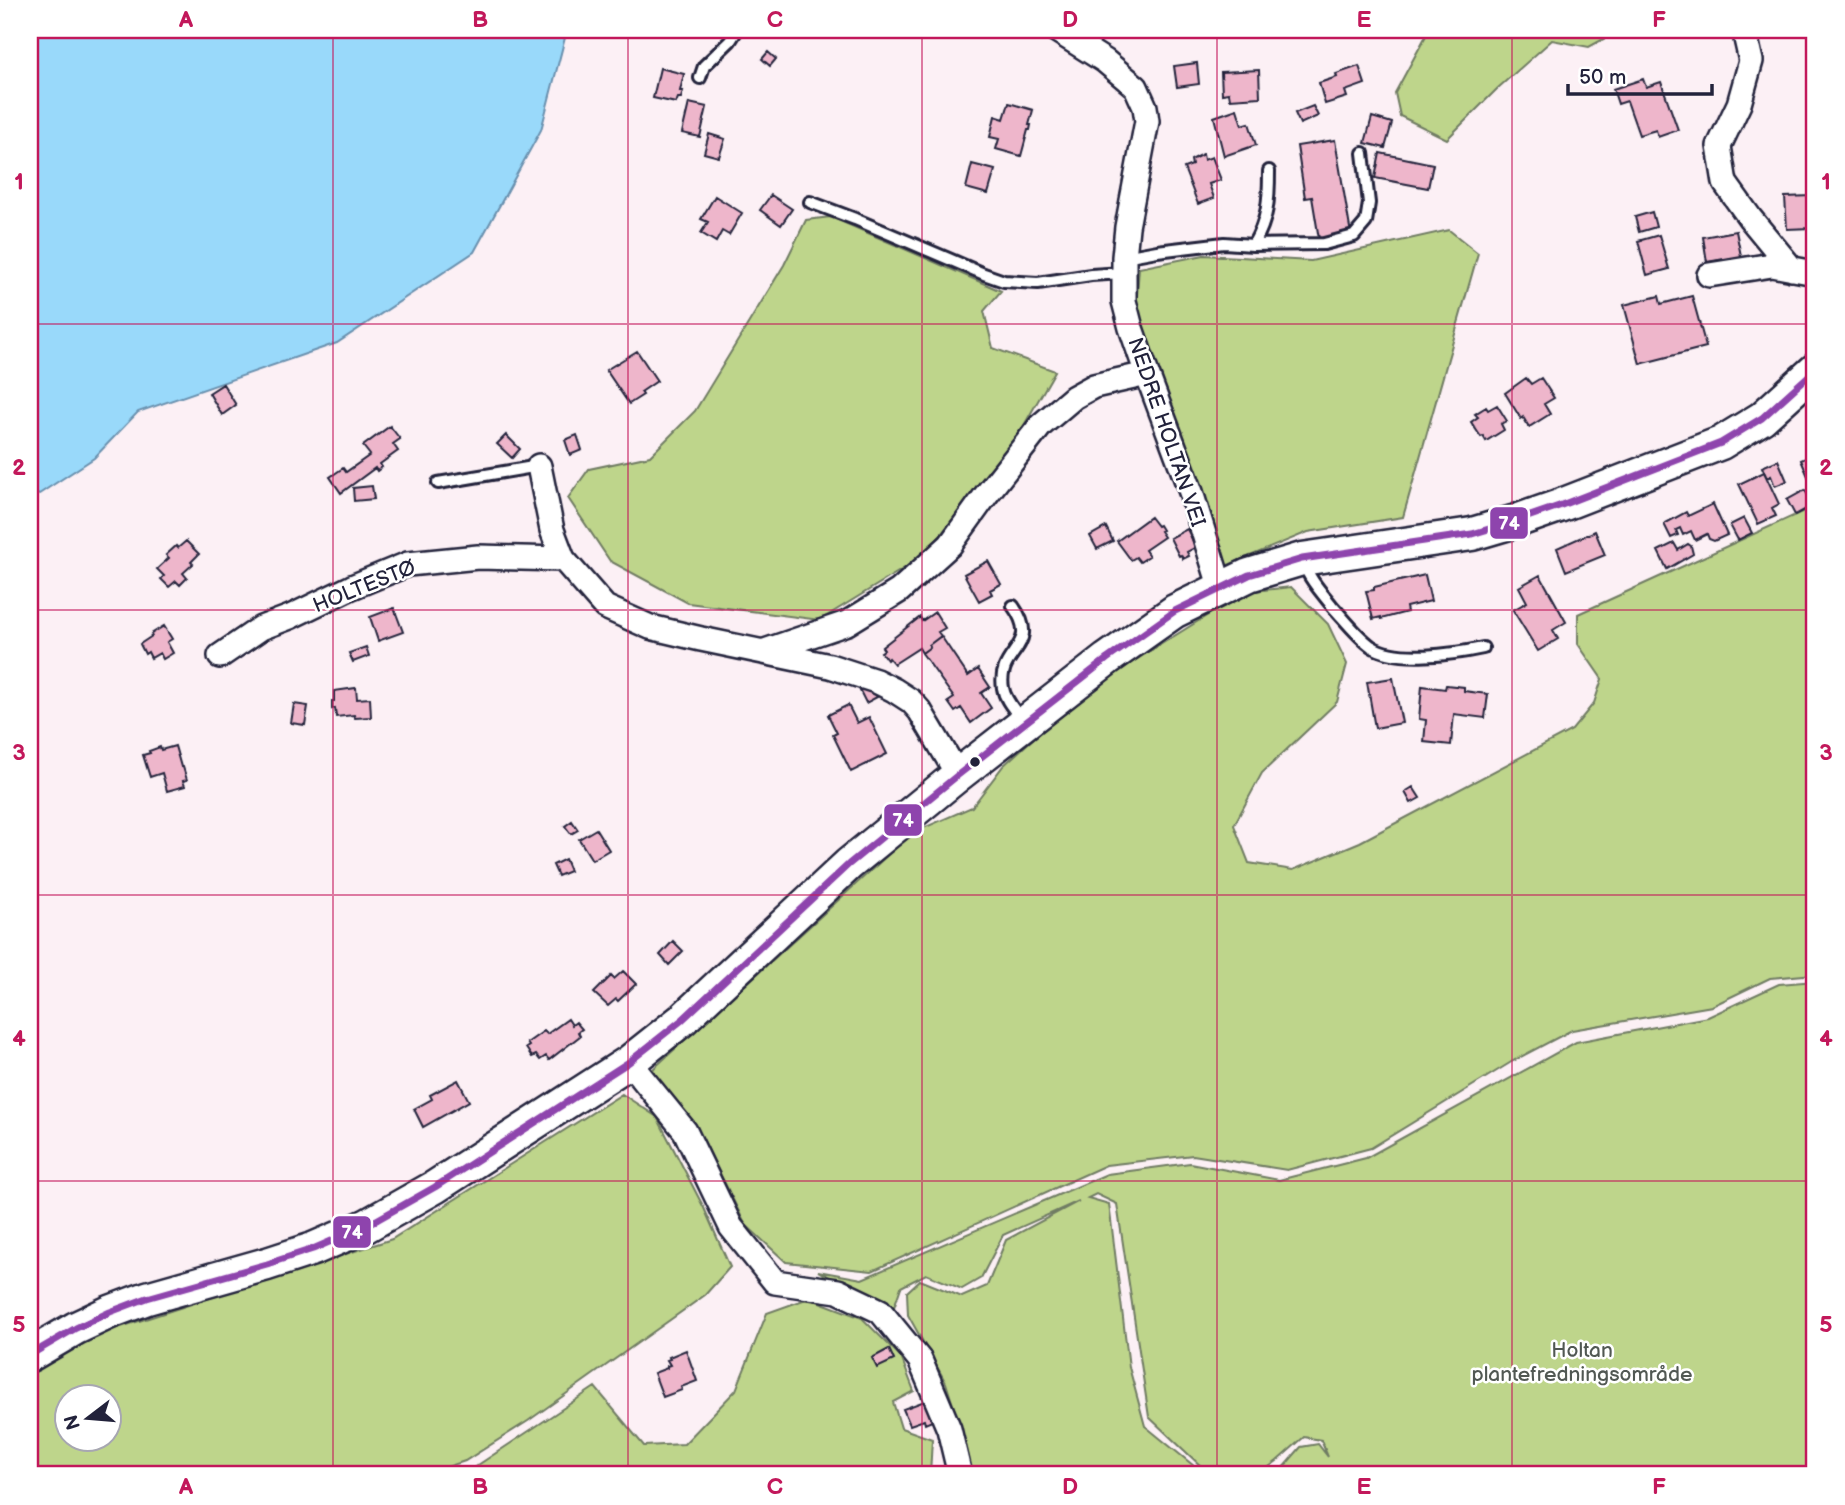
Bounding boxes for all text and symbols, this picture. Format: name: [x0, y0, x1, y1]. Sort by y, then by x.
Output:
text: A: [178, 6, 194, 34]
text: B: [472, 6, 488, 34]
text: C: [767, 6, 783, 34]
text: D: [1062, 6, 1078, 34]
text: E: [1357, 6, 1372, 34]
text: F: [1652, 6, 1666, 34]
scale bar: [1568, 52, 1712, 96]
text: 50 m: [1579, 65, 1626, 90]
text: 1: [14, 168, 24, 196]
text: 1: [1821, 168, 1831, 196]
street label: NEDRE HOLTAN VEI: [1122, 334, 1211, 530]
text: 2: [12, 454, 26, 482]
text: 2: [1819, 454, 1833, 482]
line badge: 74: [1489, 506, 1529, 540]
text: 74: [1498, 513, 1520, 536]
street label: HOLTESTØ: [309, 554, 419, 618]
text: 3: [12, 739, 26, 767]
text: 3: [1819, 739, 1833, 767]
unlabelled marker: [968, 755, 982, 769]
line badge: 74: [883, 803, 923, 837]
text: 74: [892, 810, 914, 833]
text: 4: [12, 1025, 26, 1053]
text: 4: [1819, 1025, 1833, 1053]
line badge: 74: [332, 1215, 372, 1249]
text: 74: [341, 1222, 363, 1245]
text: 5: [12, 1311, 26, 1339]
text: 5: [1819, 1311, 1833, 1339]
park label: Holtan plantefredningsområde: [1472, 1338, 1692, 1387]
north arrow: [52, 1382, 122, 1452]
text: N: [60, 1412, 86, 1432]
text: A: [178, 1473, 194, 1501]
text: B: [472, 1473, 488, 1501]
text: C: [767, 1473, 783, 1501]
text: D: [1062, 1473, 1078, 1501]
text: E: [1357, 1473, 1372, 1501]
text: F: [1652, 1473, 1666, 1501]

